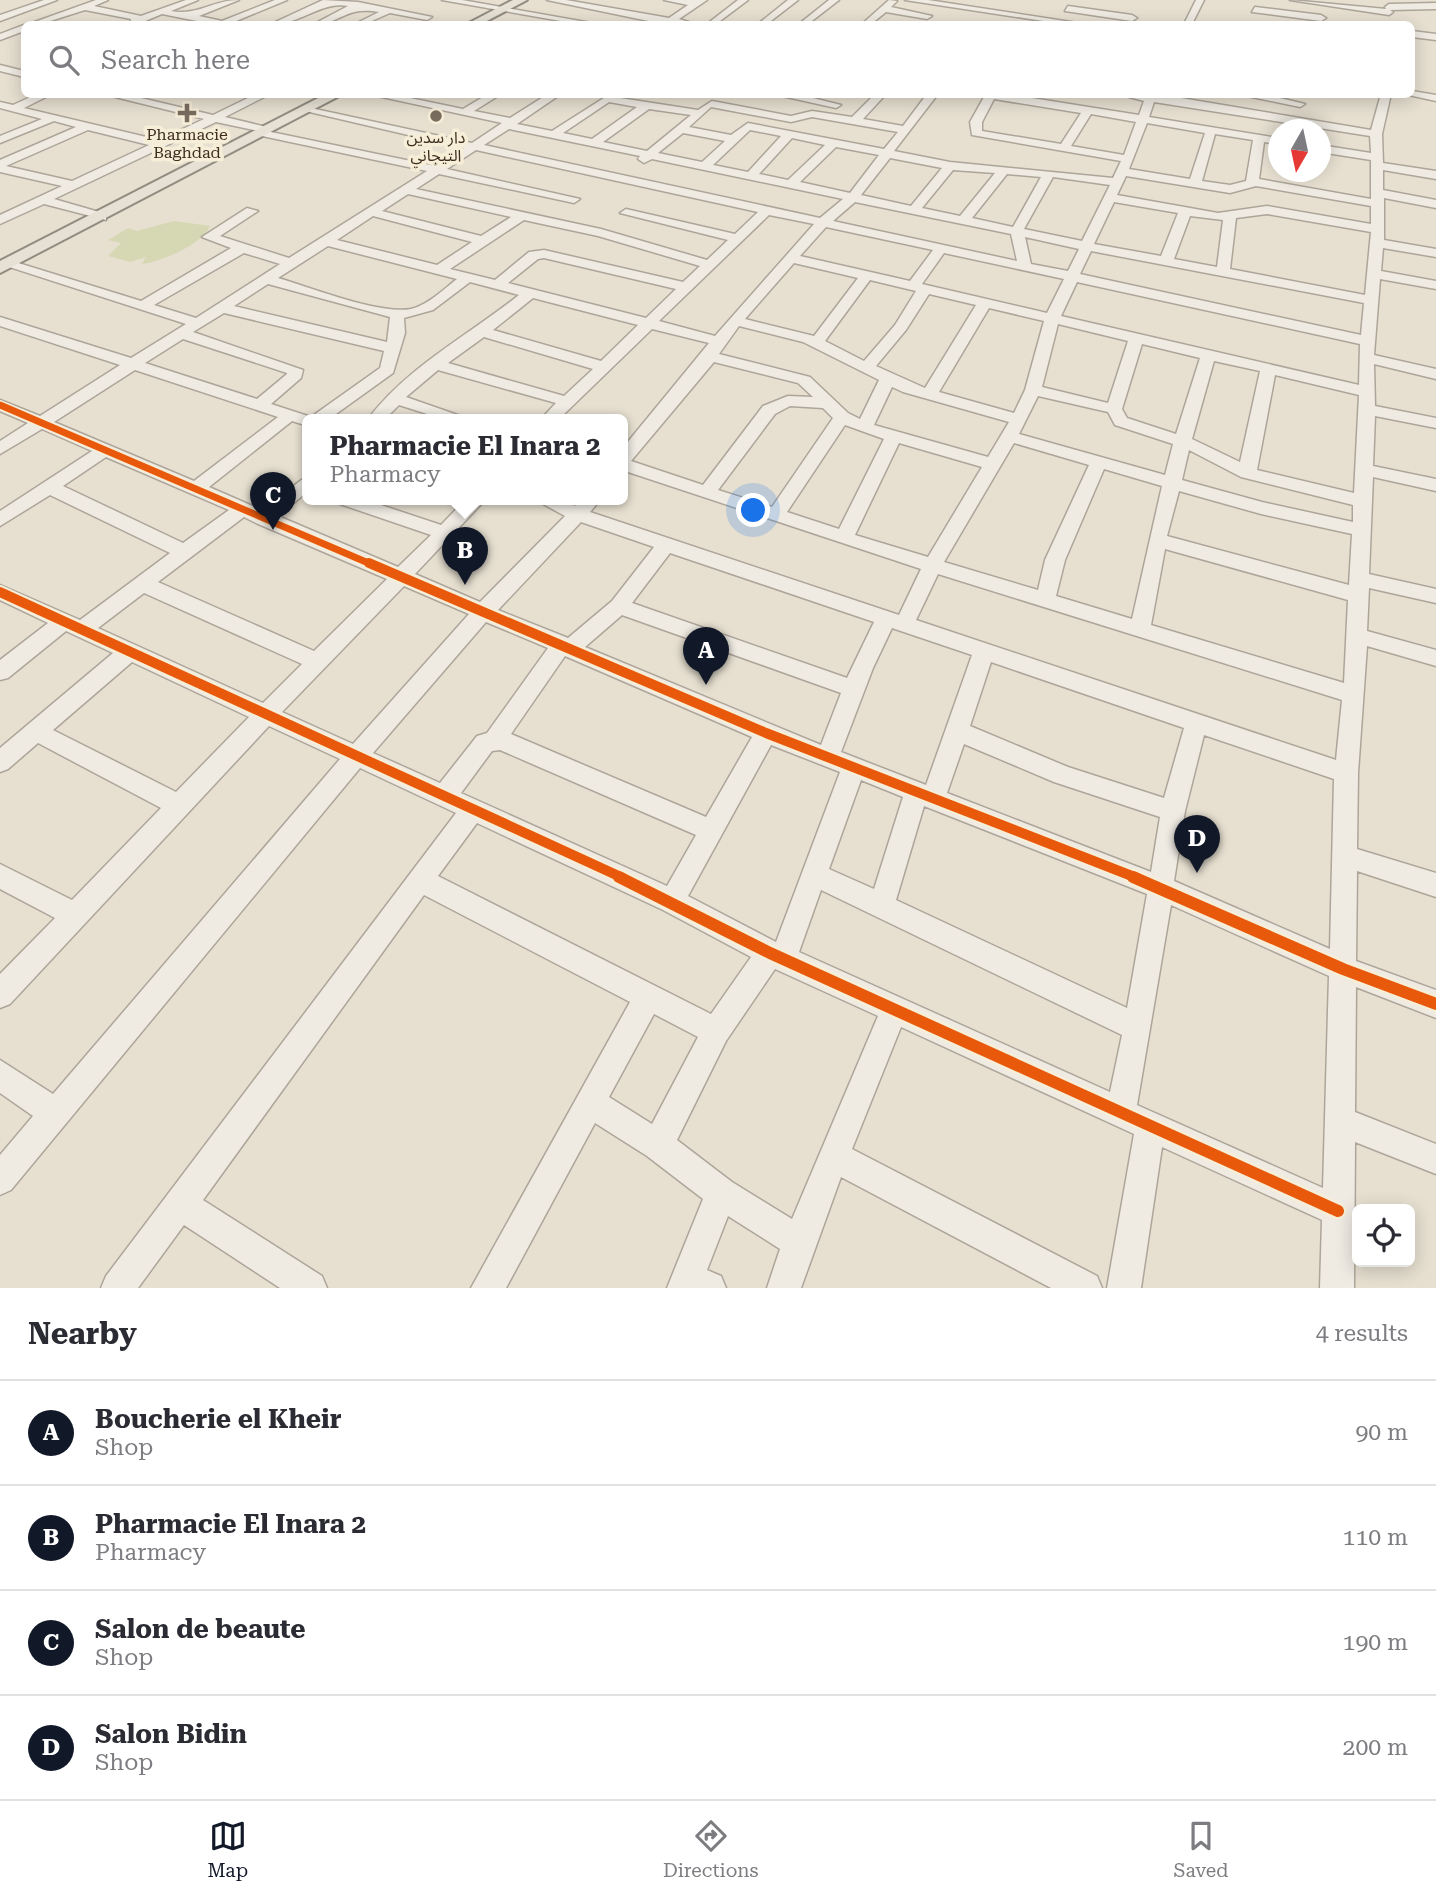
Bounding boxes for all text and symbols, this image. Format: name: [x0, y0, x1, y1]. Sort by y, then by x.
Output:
search box: [21, 21, 1415, 98]
icon: search: [45, 41, 83, 79]
text: Search here: [101, 45, 250, 75]
marker: Pharmacie Baghdad: [179, 105, 195, 121]
marker: دار سدين التيجاني: [428, 108, 444, 124]
north arrow: [1268, 119, 1331, 182]
place label: Pharmacie Baghdad: [146, 125, 228, 162]
place label: دار سدين التيجاني: [407, 128, 465, 168]
popup: [302, 414, 628, 505]
text: Pharmacie El Inara 2: [329, 431, 601, 461]
text: Pharmacy: [329, 461, 441, 488]
pin: C: [250, 472, 296, 530]
your location: [736, 493, 770, 527]
pin: B: [442, 527, 488, 585]
pin: A: [683, 627, 729, 685]
pin: D: [1174, 815, 1220, 873]
map controls: [1352, 1204, 1415, 1267]
button: locate: [1352, 1204, 1415, 1267]
text: Nearby: [28, 1316, 137, 1351]
text: 4 results: [1316, 1320, 1408, 1347]
text: Boucherie el Kheir: [95, 1404, 342, 1434]
text: A: [43, 1419, 59, 1446]
text: 90 m: [1355, 1419, 1408, 1446]
text: Shop: [95, 1434, 153, 1461]
text: Pharmacie El Inara 2: [95, 1509, 366, 1539]
text: B: [43, 1524, 59, 1551]
text: 110 m: [1343, 1524, 1408, 1551]
text: Pharmacy: [95, 1539, 206, 1566]
text: Salon de beaute: [95, 1614, 306, 1644]
text: C: [43, 1629, 59, 1656]
text: 190 m: [1343, 1629, 1408, 1656]
text: Shop: [95, 1644, 153, 1671]
text: Salon Bidin: [95, 1719, 247, 1749]
text: D: [42, 1734, 60, 1761]
text: 200 m: [1343, 1734, 1408, 1761]
text: Shop: [95, 1749, 153, 1776]
tab: Map: [207, 1817, 248, 1882]
tab: Directions: [663, 1817, 759, 1882]
tab: Saved: [1173, 1817, 1229, 1882]

